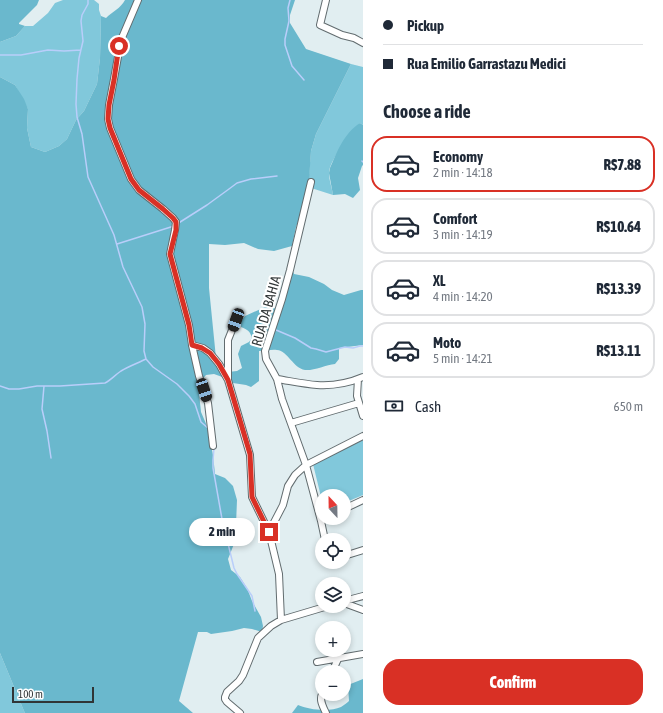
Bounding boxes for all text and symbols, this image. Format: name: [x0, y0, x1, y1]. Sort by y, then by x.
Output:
text: Pickup: [407, 17, 444, 34]
route start: [110, 37, 128, 55]
text: Rua Emilio Garrastazu Medici: [407, 55, 566, 72]
text: Choose a ride: [383, 101, 471, 122]
icon: car: [385, 146, 421, 182]
text: Economy: [433, 148, 483, 165]
text: R$7.88: [603, 156, 641, 173]
text: 2 min · 14:18: [433, 165, 493, 180]
icon: car: [385, 208, 421, 244]
text: Comfort: [433, 210, 477, 227]
text: R$10.64: [596, 218, 641, 235]
text: 3 min · 14:19: [433, 227, 493, 242]
icon: car: [385, 270, 421, 306]
text: XL: [433, 272, 446, 289]
street label: RUA DA BAHIA: [248, 274, 284, 348]
text: R$13.39: [596, 280, 641, 297]
text: 4 min · 14:20: [433, 289, 493, 304]
car: [226, 307, 246, 333]
icon: car: [385, 332, 421, 368]
text: Moto: [433, 334, 461, 351]
text: R$13.11: [596, 342, 641, 359]
text: 5 min · 14:21: [433, 351, 493, 366]
car: [195, 377, 213, 403]
icon: cash: [383, 395, 405, 417]
text: Cash: [415, 398, 441, 415]
text: 650 m: [614, 399, 643, 414]
north arrow: [315, 489, 351, 525]
map controls: [315, 489, 351, 701]
callout: 2 min: [189, 518, 255, 546]
route end: [260, 523, 278, 541]
text: 2 min: [209, 524, 235, 539]
button: locate: [315, 533, 351, 569]
button: layers: [315, 577, 351, 613]
button: +: [315, 621, 351, 657]
button: Confirm: [383, 659, 643, 705]
button: −: [315, 665, 351, 701]
scale bar: [12, 685, 94, 704]
text: 100 m: [18, 688, 43, 700]

